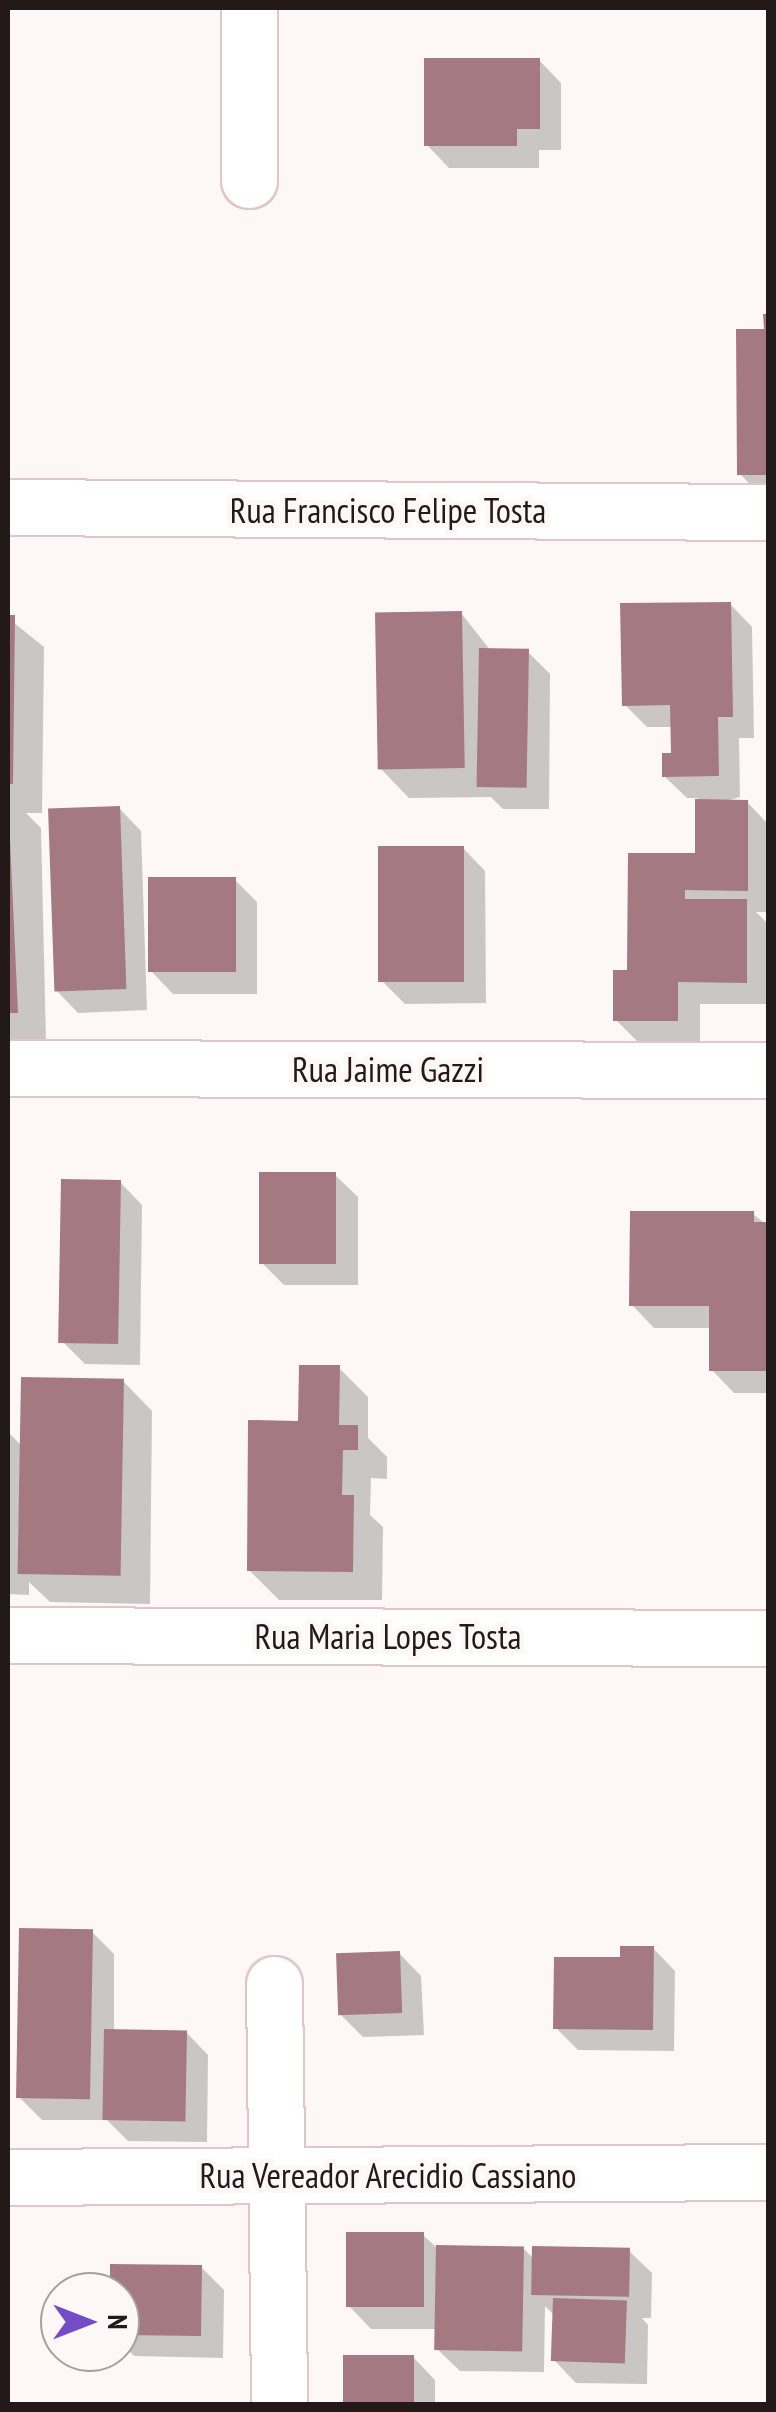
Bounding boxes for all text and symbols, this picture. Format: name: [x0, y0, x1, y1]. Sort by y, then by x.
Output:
street label: Rua Francisco Felipe Tosta: [229, 489, 547, 531]
street label: Rua Jaime Gazzi: [292, 1048, 484, 1090]
street label: Rua Maria Lopes Tosta: [254, 1615, 522, 1657]
street label: Rua Vereador Arecidio Cassiano: [199, 2154, 577, 2196]
north arrow: [40, 2272, 140, 2372]
text: N: [100, 2314, 137, 2330]

